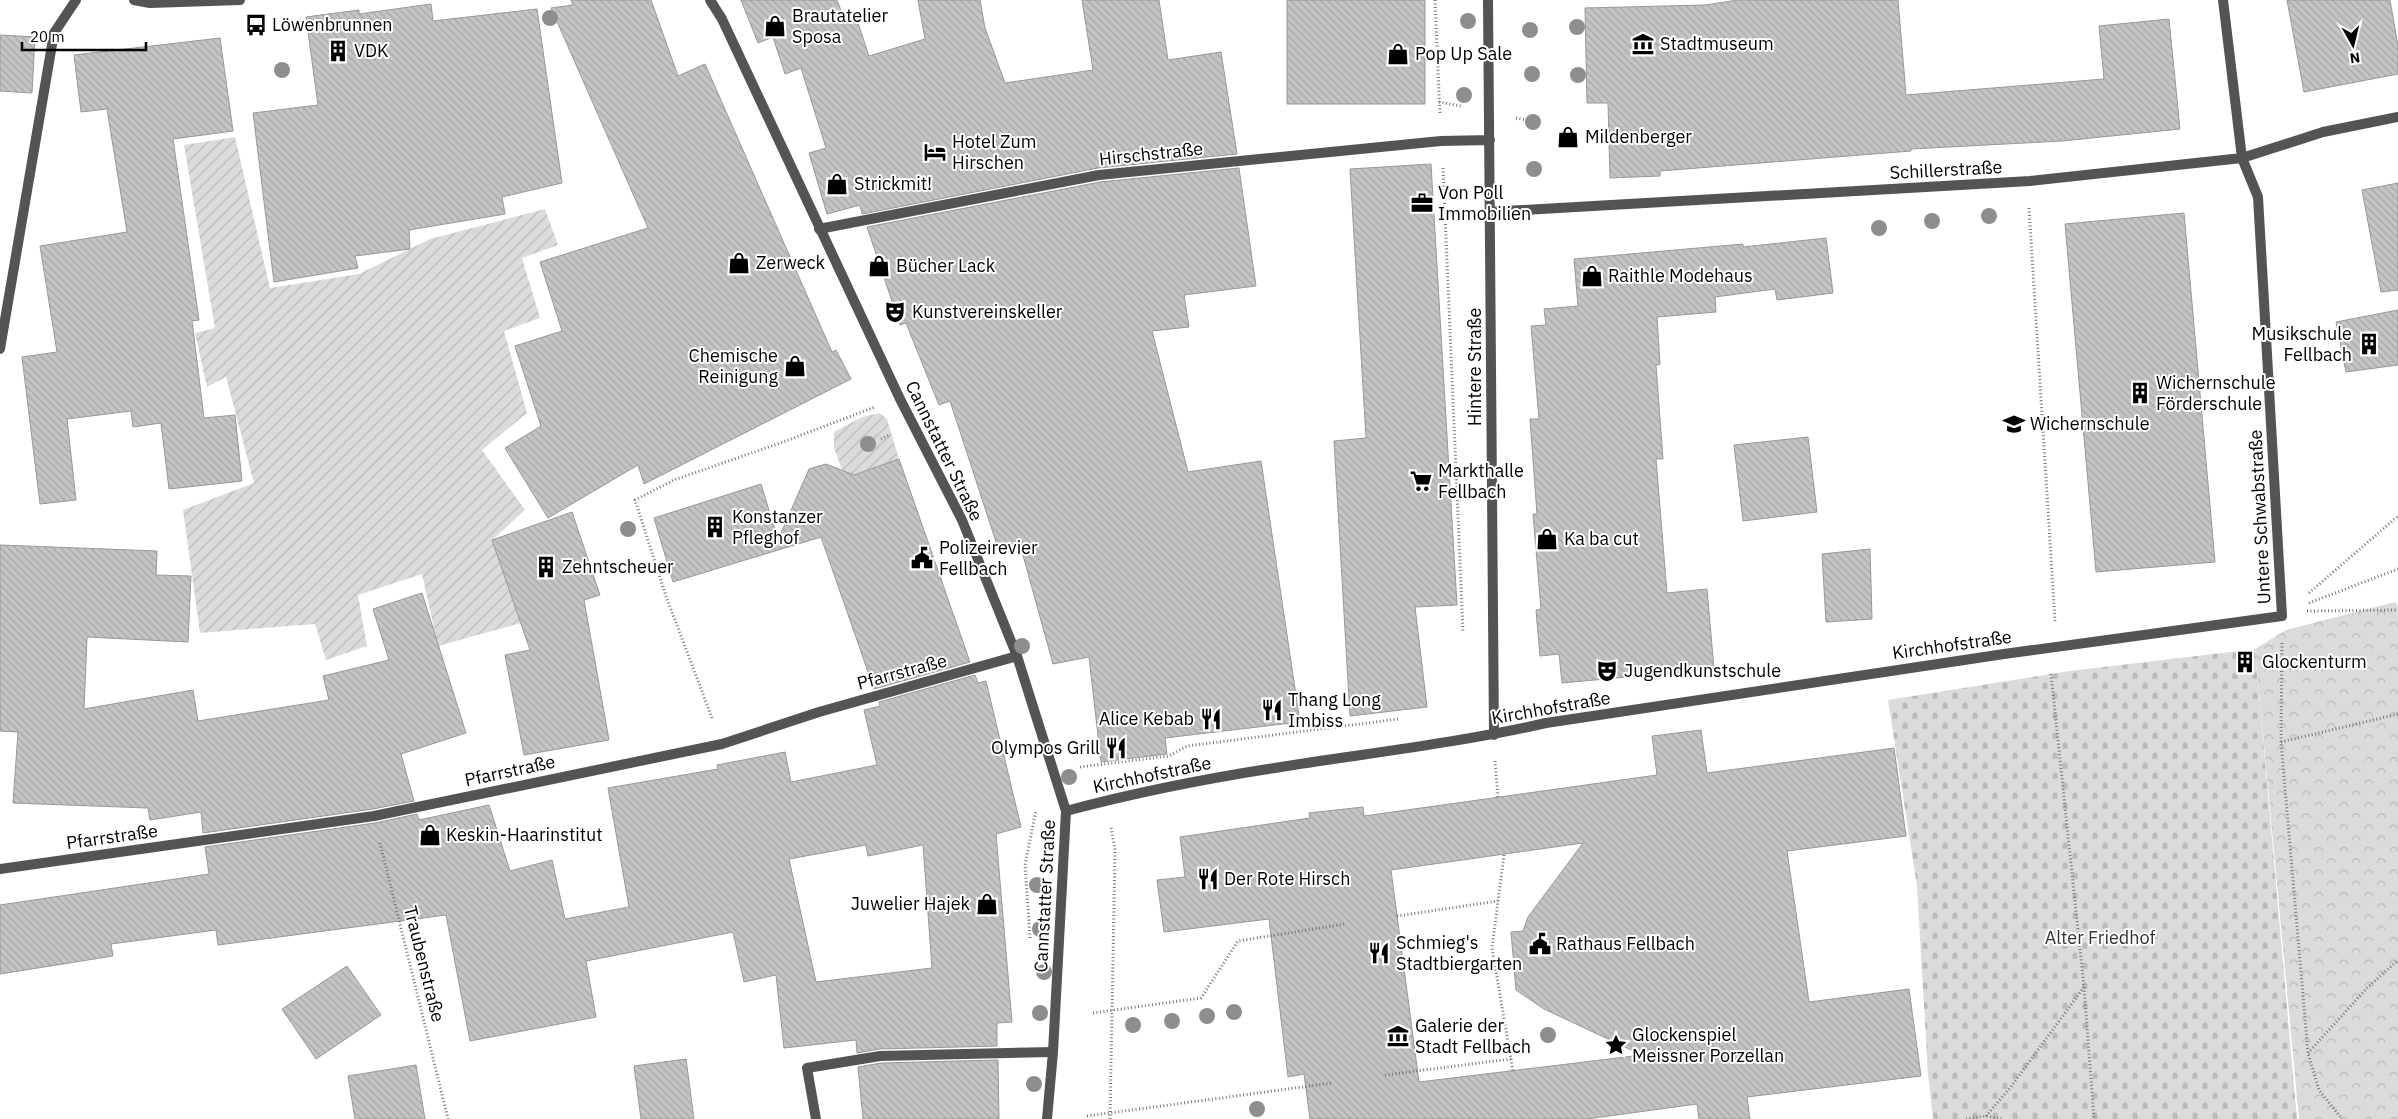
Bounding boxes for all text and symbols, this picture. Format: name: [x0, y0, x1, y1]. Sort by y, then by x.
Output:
place label: Brautatelier Sposa: [792, 4, 888, 48]
bus stop icon: Löwenbrunnen: [243, 12, 269, 38]
place label: Löwenbrunnen: [272, 13, 393, 36]
shop icon: Brautatelier Sposa: [762, 13, 788, 39]
scale bar: [22, 20, 146, 52]
north arrow: [2328, 20, 2378, 70]
text: 20 m: [30, 27, 65, 46]
museum icon: Stadtmuseum: [1630, 31, 1656, 57]
place label: Stadtmuseum: [1660, 32, 1774, 55]
building icon: VDK: [325, 38, 351, 64]
place label: VDK: [354, 39, 389, 62]
shop icon: Pop Up Sale: [1385, 41, 1411, 67]
place label: Pop Up Sale: [1415, 42, 1512, 65]
text: N: [2349, 48, 2361, 67]
shop icon: Mildenberger: [1555, 124, 1581, 150]
place label: Mildenberger: [1585, 125, 1692, 148]
place label: Hotel Zum Hirschen: [952, 130, 1036, 174]
street label: Hirschstraße: [1098, 137, 1204, 170]
hotel icon: Hotel Zum Hirschen: [922, 139, 948, 165]
street label: Schillerstraße: [1889, 155, 2003, 184]
shop icon: Strickmit!: [824, 171, 850, 197]
place label: Strickmit!: [854, 172, 932, 195]
place label: Von Poll Immobilien: [1438, 181, 1531, 225]
office icon: Von Poll Immobilien: [1409, 190, 1435, 216]
shop icon: Zerweck: [726, 250, 752, 276]
place label: Zerweck: [756, 251, 826, 274]
shop icon: Bücher Lack: [866, 253, 892, 279]
place label: Bücher Lack: [896, 254, 996, 277]
shop icon: Raithle Modehaus: [1579, 263, 1605, 289]
place label: Raithle Modehaus: [1608, 264, 1753, 287]
theatre icon: Kunstvereinskeller: [882, 299, 908, 325]
place label: Kunstvereinskeller: [912, 300, 1063, 323]
street label: Hintere Straße: [1463, 308, 1486, 426]
place label: Musikschule Fellbach: [2252, 322, 2352, 366]
building icon: Musikschule Fellbach: [2356, 331, 2382, 357]
place label: Chemische Reinigung: [689, 344, 778, 388]
shop icon: Chemische Reinigung: [782, 353, 808, 379]
place label: Wichernschule Förderschule: [2156, 371, 2276, 415]
street label: Cannstatter Straße: [901, 377, 988, 525]
building icon: Wichernschule Förderschule: [2127, 380, 2153, 406]
school or university icon: Wichernschule: [2001, 411, 2027, 437]
place label: Wichernschule: [2030, 412, 2150, 435]
street label: Untere Schwabstraße: [2243, 429, 2276, 605]
place label: Markthalle Fellbach: [1438, 459, 1524, 503]
supermarket icon: Markthalle Fellbach: [1408, 468, 1434, 494]
place label: Konstanzer Pfleghof: [732, 505, 823, 549]
building icon: Konstanzer Pfleghof: [702, 514, 728, 540]
shop icon: Ka ba cut: [1534, 526, 1560, 552]
place label: Ka ba cut: [1564, 527, 1639, 550]
place label: Polizeirevier Fellbach: [939, 536, 1038, 580]
public building icon: Polizeirevier Fellbach: [909, 545, 935, 571]
building icon: Zehntscheuer: [533, 554, 559, 580]
place label: Zehntscheuer: [562, 555, 674, 578]
street label: Kirchhofstraße: [1891, 625, 2013, 664]
street label: Pfarrstraße: [854, 648, 949, 695]
building icon: Glockenturm: [2232, 649, 2258, 675]
place label: Glockenturm: [2262, 650, 2367, 673]
theatre icon: Jugendkunstschule: [1594, 658, 1620, 684]
place label: Jugendkunstschule: [1624, 659, 1781, 682]
street label: Kirchhofstraße: [1490, 686, 1612, 729]
place label: Thang Long Imbiss: [1288, 688, 1381, 732]
restaurant icon: Thang Long Imbiss: [1259, 697, 1285, 723]
restaurant icon: Alice Kebab: [1198, 706, 1224, 732]
place label: Alice Kebab: [1099, 707, 1194, 730]
restaurant icon: Olympos Grill: [1103, 735, 1129, 761]
place label: Olympos Grill: [991, 736, 1100, 759]
street label: Pfarrstraße: [462, 750, 557, 791]
street label: Kirchhofstraße: [1091, 751, 1213, 798]
street label: Pfarrstraße: [65, 819, 159, 854]
street label: Cannstatter Straße: [1029, 819, 1060, 973]
shop icon: Keskin-Haarinstitut: [417, 822, 443, 848]
place label: Keskin-Haarinstitut: [446, 823, 603, 846]
restaurant icon: Der Rote Hirsch: [1195, 866, 1221, 892]
place label: Der Rote Hirsch: [1224, 867, 1350, 890]
shop icon: Juwelier Hajek: [974, 891, 1000, 917]
place label: Juwelier Hajek: [851, 892, 971, 915]
street label: Traubenstraße: [399, 903, 450, 1024]
park label: Alter Friedhof: [2045, 926, 2155, 949]
place label: Schmieg's Stadtbiergarten: [1396, 931, 1522, 975]
public building icon: Rathaus Fellbach: [1527, 931, 1553, 957]
place label: Rathaus Fellbach: [1556, 932, 1695, 955]
restaurant icon: Schmieg's Stadtbiergarten: [1366, 940, 1392, 966]
place label: Galerie der Stadt Fellbach: [1415, 1014, 1531, 1058]
museum icon: Galerie der Stadt Fellbach: [1385, 1023, 1411, 1049]
place label: Glockenspiel Meissner Porzellan: [1632, 1023, 1784, 1067]
place icon: Glockenspiel Meissner Porzellan: [1603, 1032, 1629, 1058]

